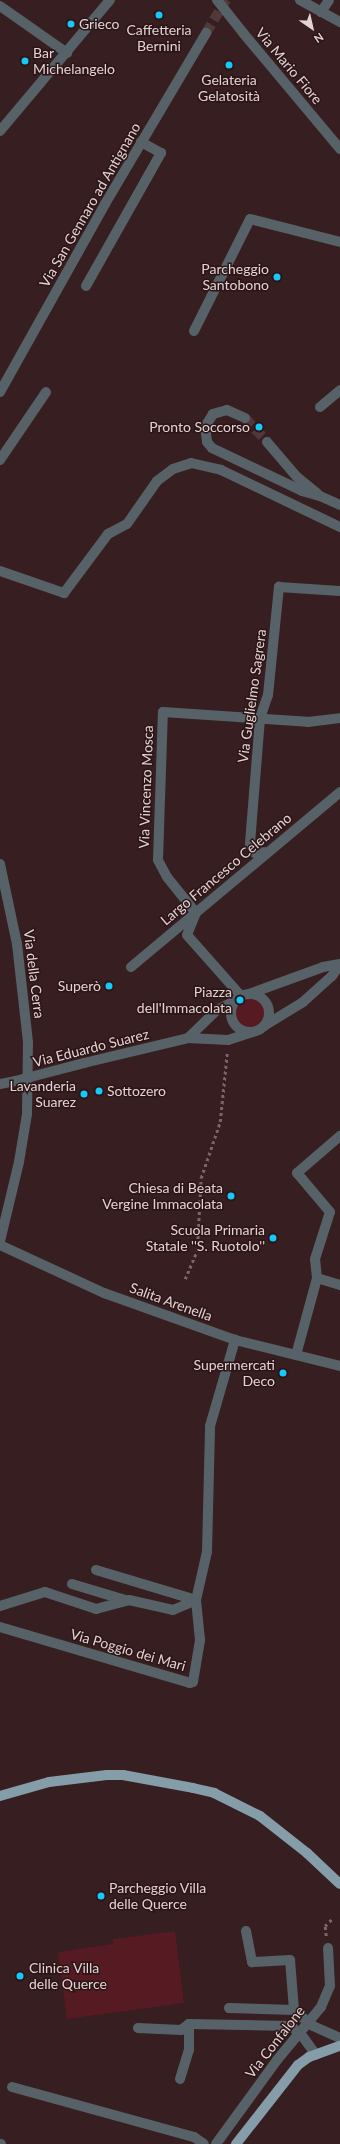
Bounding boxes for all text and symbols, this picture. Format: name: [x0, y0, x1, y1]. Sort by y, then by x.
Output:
north arrow: [292, 8, 332, 48]
marker: Caffetteria Bernini: [154, 10, 164, 20]
place label: Grieco: [79, 16, 119, 32]
marker: Grieco: [66, 19, 76, 29]
place label: Caffetteria Bernini: [127, 22, 191, 54]
street label: Via Mario Fiore: [252, 24, 326, 108]
text: N: [312, 31, 326, 46]
place label: Bar Michelangelo: [33, 45, 115, 78]
marker: Bar Michelangelo: [20, 56, 30, 66]
marker: Gelateria Gelatosità: [224, 60, 234, 70]
place label: Gelateria Gelatosità: [198, 72, 260, 104]
street label: Via San Gennaro ad Antignano: [36, 120, 144, 290]
place label: Parcheggio Santobono: [201, 261, 269, 294]
marker: Parcheggio Santobono: [272, 272, 282, 282]
place label: Pronto Soccorso: [149, 419, 250, 435]
marker: Pronto Soccorso: [253, 421, 265, 433]
street label: Via Guglielmo Sagrera: [234, 628, 270, 764]
street label: Via Vincenzo Mosca: [135, 725, 157, 849]
street label: Largo Francesco Celebrano: [157, 809, 295, 929]
street label: Via della Cerra: [20, 929, 48, 1019]
place label: Superò: [58, 978, 101, 994]
marker: Superò: [104, 981, 114, 991]
place label: Piazza dell'Immacolata: [137, 984, 232, 1016]
marker: Piazza dell'Immacolata: [235, 995, 245, 1005]
street label: Via Eduardo Suarez: [31, 1025, 151, 1071]
place label: Lavanderia Suarez: [10, 1078, 76, 1110]
place label: Sottozero: [107, 1083, 166, 1099]
marker: Sottozero: [94, 1086, 104, 1096]
marker: Lavanderia Suarez: [79, 1089, 89, 1099]
place label: Chiesa di Beata Vergine Immacolata: [102, 1180, 223, 1212]
marker: Chiesa di Beata Vergine Immacolata: [226, 1191, 236, 1201]
place label: Scuola Primaria Statale ''S. Ruotolo'': [146, 1222, 265, 1254]
marker: Scuola Primaria Statale ''S. Ruotolo'': [268, 1233, 278, 1243]
street label: Salita Arenella: [127, 1279, 215, 1325]
place label: Supermercati Deco: [194, 1357, 275, 1390]
marker: Supermercati Deco: [278, 1368, 288, 1378]
street label: Via Poggio dei Mari: [68, 1626, 188, 1674]
place label: Parcheggio Villa delle Querce: [109, 1880, 207, 1912]
marker: Parcheggio Villa delle Querce: [96, 1891, 106, 1901]
place label: Clinica Villa delle Querce: [29, 1960, 107, 1992]
marker: Clinica Villa delle Querce: [14, 1970, 26, 1982]
street label: Via Confalone: [242, 2003, 308, 2081]

